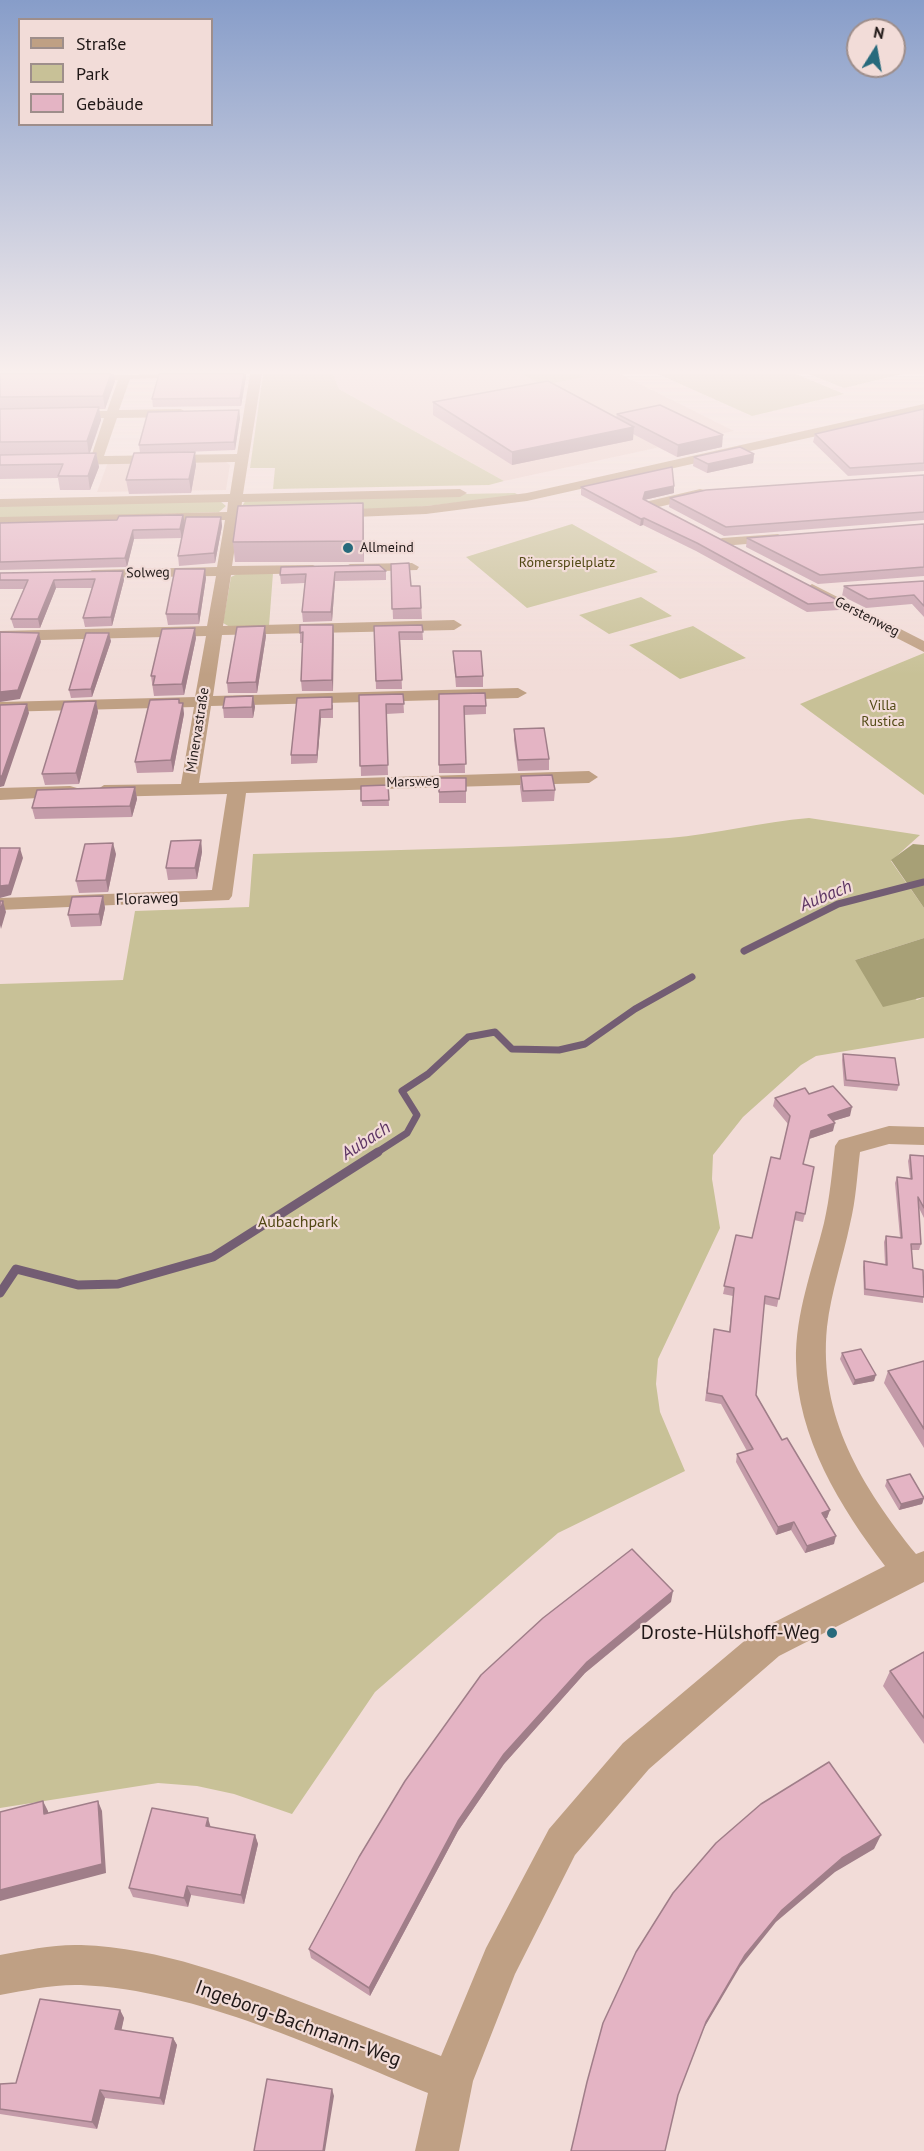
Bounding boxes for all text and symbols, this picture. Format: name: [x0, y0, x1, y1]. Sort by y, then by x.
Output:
legend: [18, 18, 213, 126]
north arrow: [846, 18, 906, 78]
text: N: [872, 21, 886, 43]
text: Straße: [76, 32, 127, 55]
text: Park: [76, 62, 109, 85]
text: Gebäude: [76, 92, 143, 115]
place label: Allmeind: [360, 540, 414, 556]
marker: Allmeind: [341, 541, 355, 555]
park label: Römerspielplatz: [519, 555, 615, 571]
street label: Solweg: [126, 564, 170, 582]
street label: Gerstenweg: [832, 594, 902, 640]
street label: Minervastraße: [183, 686, 213, 774]
park label: Villa Rustica: [861, 698, 905, 730]
street label: Marsweg: [386, 773, 440, 791]
water label: Aubach: [797, 876, 855, 916]
street label: Floraweg: [115, 888, 179, 910]
water label: Aubach: [337, 1117, 395, 1165]
park label: Aubachpark: [258, 1212, 338, 1232]
place label: Droste-Hülshoff-Weg: [641, 1621, 820, 1645]
marker: Droste-Hülshoff-Weg: [825, 1626, 839, 1640]
street label: Ingeborg-Bachmann-Weg: [192, 1976, 404, 2072]

